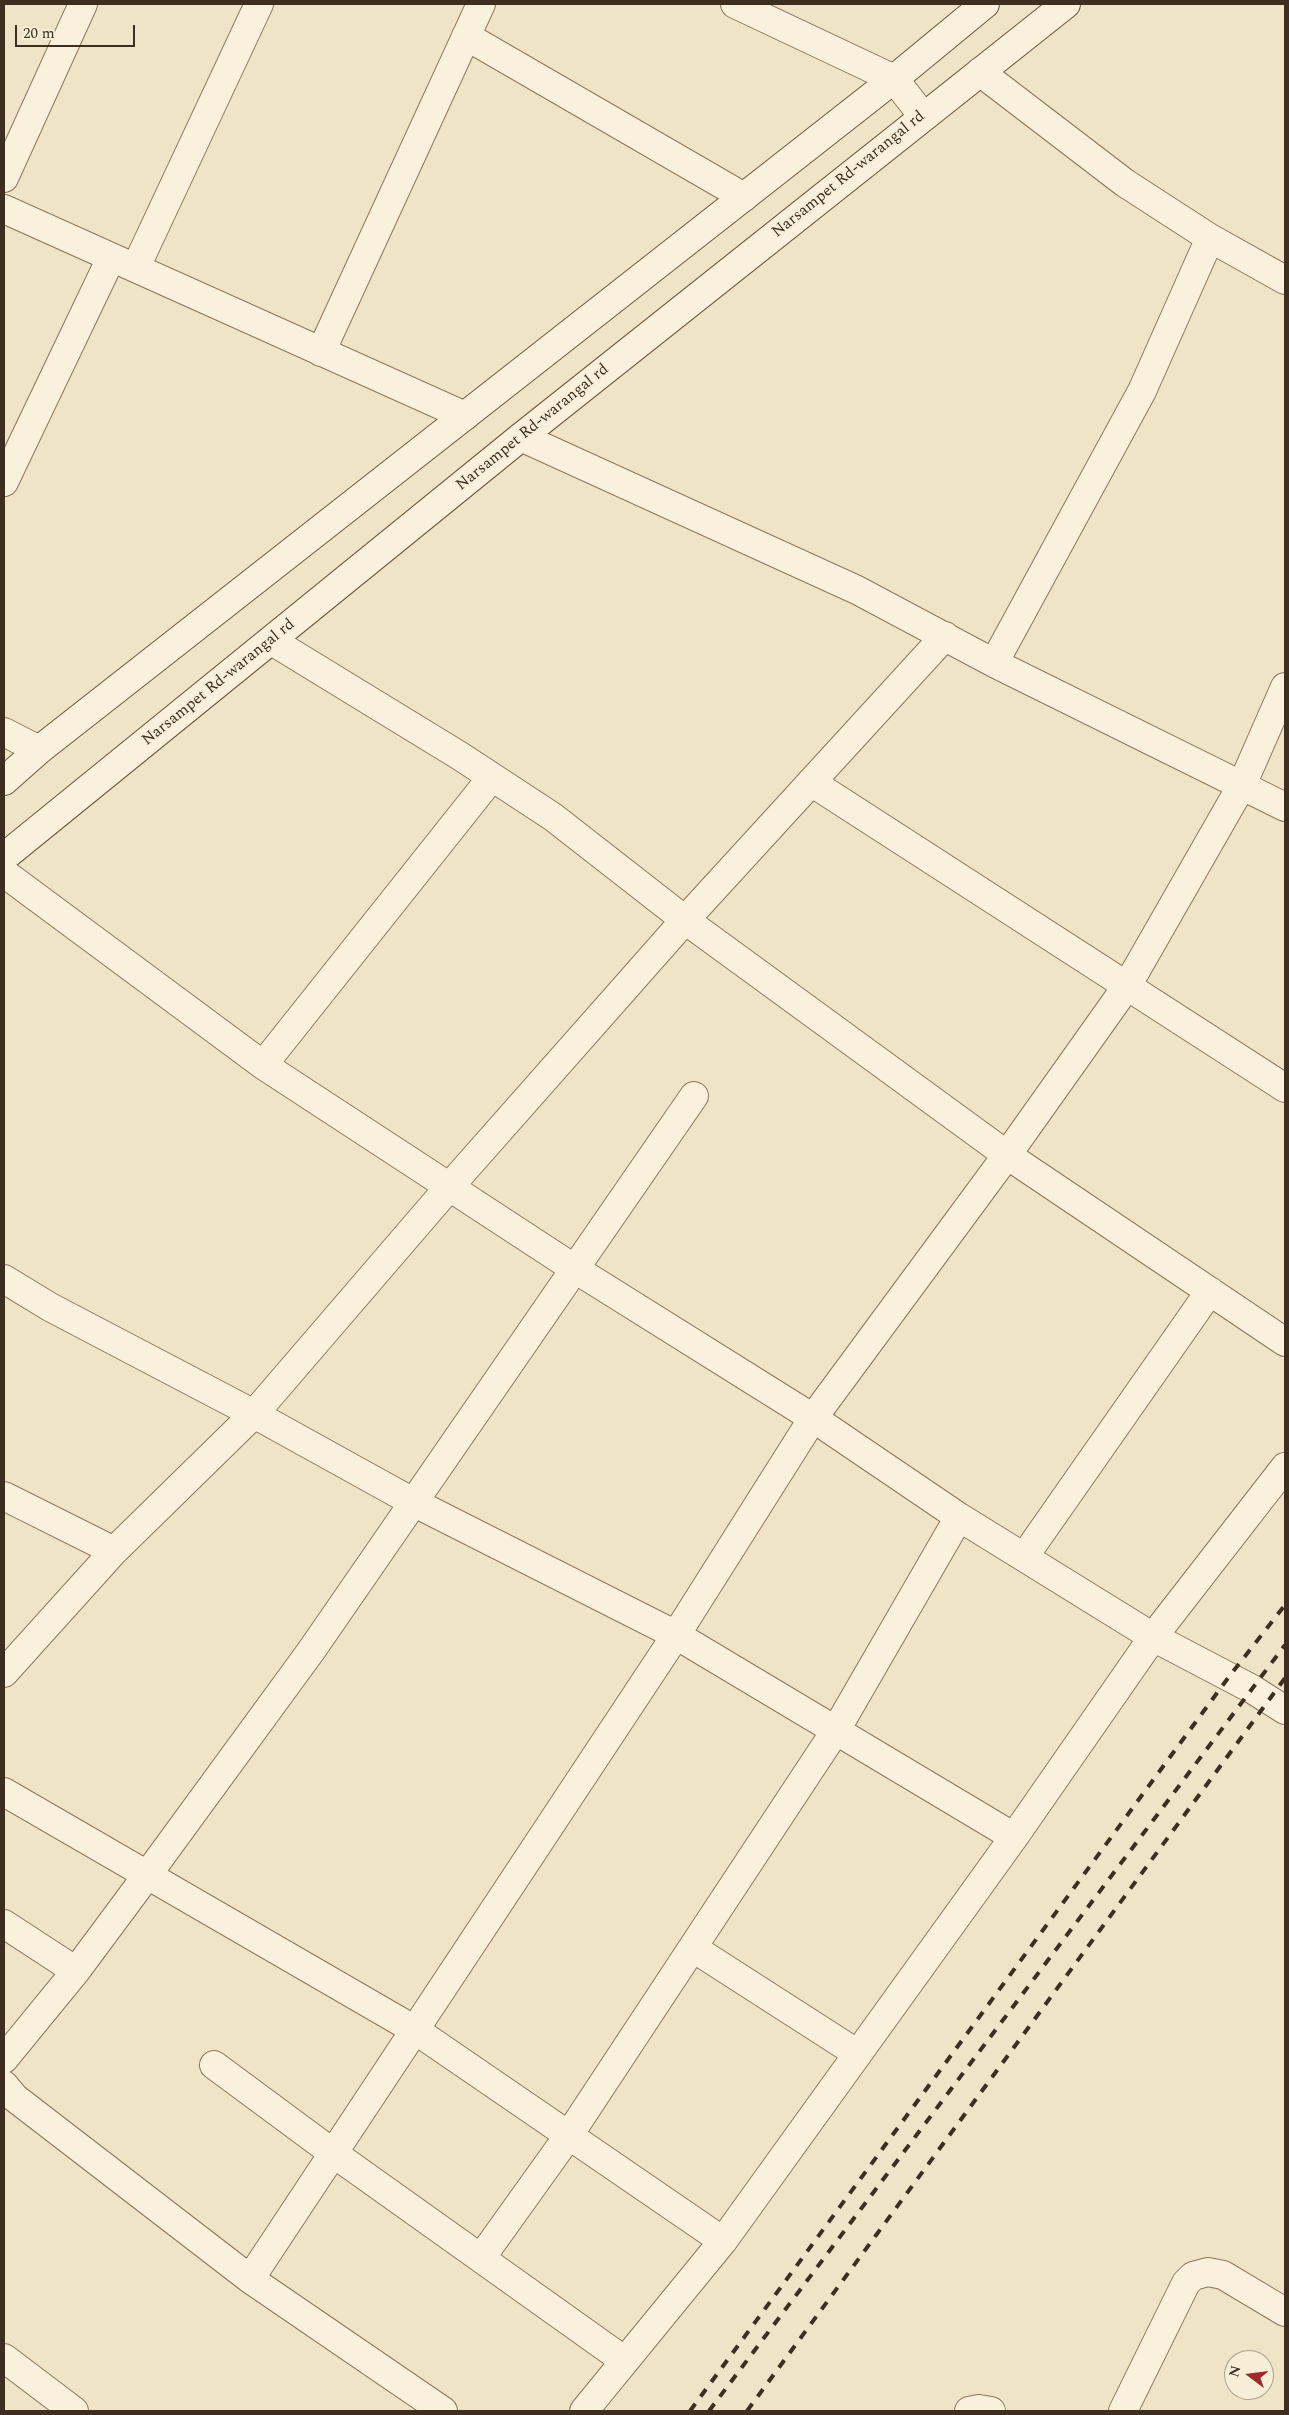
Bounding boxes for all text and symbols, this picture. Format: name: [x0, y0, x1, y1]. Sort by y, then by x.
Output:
scale bar: [18, 15, 138, 47]
text: 20 m: [23, 22, 55, 45]
street label: Narsampet Rd-warangal rd: [769, 107, 929, 243]
street label: Narsampet Rd-warangal rd: [453, 360, 613, 496]
street label: Narsampet Rd-warangal rd: [139, 615, 299, 751]
north arrow: [1224, 2350, 1274, 2400]
text: N: [1223, 2363, 1247, 2379]

